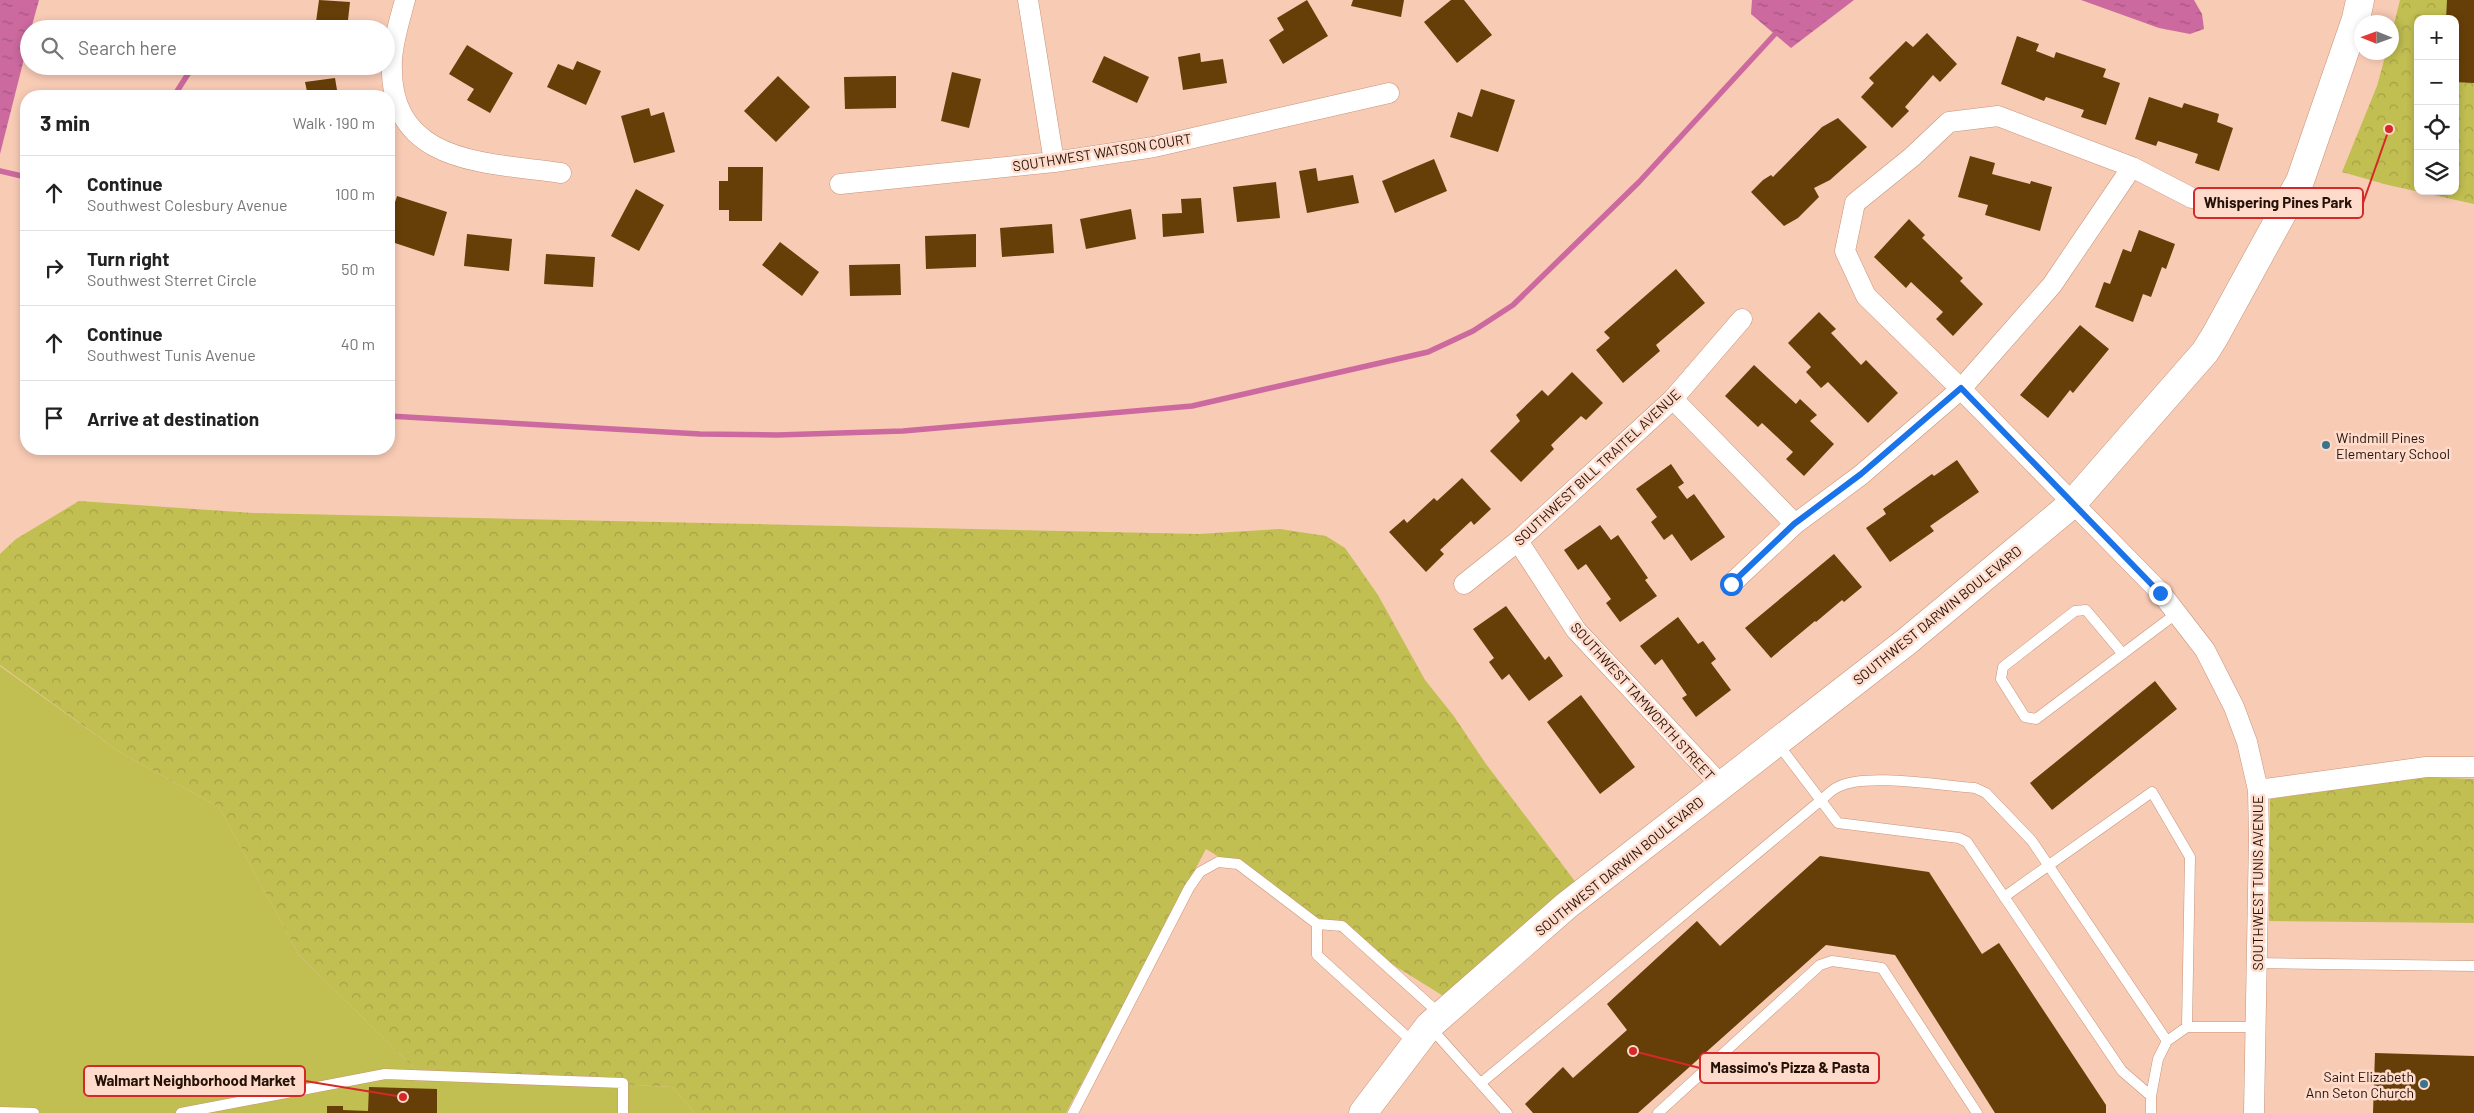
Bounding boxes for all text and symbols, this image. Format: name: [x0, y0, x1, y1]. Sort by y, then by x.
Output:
north arrow: [2354, 15, 2399, 60]
map controls: [2414, 15, 2459, 195]
button: +: [2414, 15, 2459, 60]
search box: [20, 20, 395, 75]
icon: search: [38, 34, 66, 62]
text: Search here: [78, 36, 177, 59]
button: −: [2414, 60, 2459, 105]
button: locate: [2414, 105, 2459, 150]
text: 3 min: [40, 110, 90, 135]
text: Walk · 190 m: [293, 113, 375, 132]
street label: SOUTHWEST WATSON COURT: [1011, 129, 1193, 175]
button: layers: [2414, 150, 2459, 195]
text: Continue: [87, 172, 163, 195]
icon: ahead: [40, 179, 68, 207]
text: 100 m: [335, 184, 375, 203]
callout: Whispering Pines Park: [2194, 188, 2363, 218]
text: Whispering Pines Park: [2204, 193, 2352, 211]
text: Southwest Colesbury Avenue: [87, 195, 287, 214]
text: Turn right: [87, 247, 169, 270]
icon: right: [40, 254, 68, 282]
text: 50 m: [341, 259, 375, 278]
text: Southwest Sterret Circle: [87, 270, 257, 289]
text: Continue: [87, 322, 163, 345]
icon: ahead: [40, 329, 68, 357]
text: 40 m: [341, 334, 375, 353]
text: Southwest Tunis Avenue: [87, 345, 256, 364]
street label: SOUTHWEST BILL TRAITEL AVENUE: [1510, 385, 1684, 549]
icon: arrive: [40, 404, 68, 432]
text: Arrive at destination: [87, 407, 259, 430]
place label: Windmill Pines Elementary School: [2336, 429, 2450, 462]
marker: Windmill Pines Elementary School: [2320, 439, 2332, 451]
street label: SOUTHWEST DARWIN BOULEVARD: [1849, 542, 2025, 688]
route start: [1720, 573, 1743, 596]
route end: [2149, 582, 2172, 605]
street label: SOUTHWEST TAMWORTH STREET: [1568, 619, 1718, 783]
street label: SOUTHWEST DARWIN BOULEVARD: [1531, 793, 1707, 939]
street label: SOUTHWEST TUNIS AVENUE: [2249, 796, 2266, 970]
callout: Massimo's Pizza & Pasta: [1700, 1053, 1879, 1083]
text: Massimo's Pizza & Pasta: [1710, 1058, 1870, 1076]
callout: Walmart Neighborhood Market: [84, 1066, 305, 1096]
place label: Saint Elizabeth Ann Seton Church: [2306, 1068, 2414, 1101]
text: Walmart Neighborhood Market: [94, 1071, 296, 1089]
marker: Saint Elizabeth Ann Seton Church: [2418, 1078, 2430, 1090]

